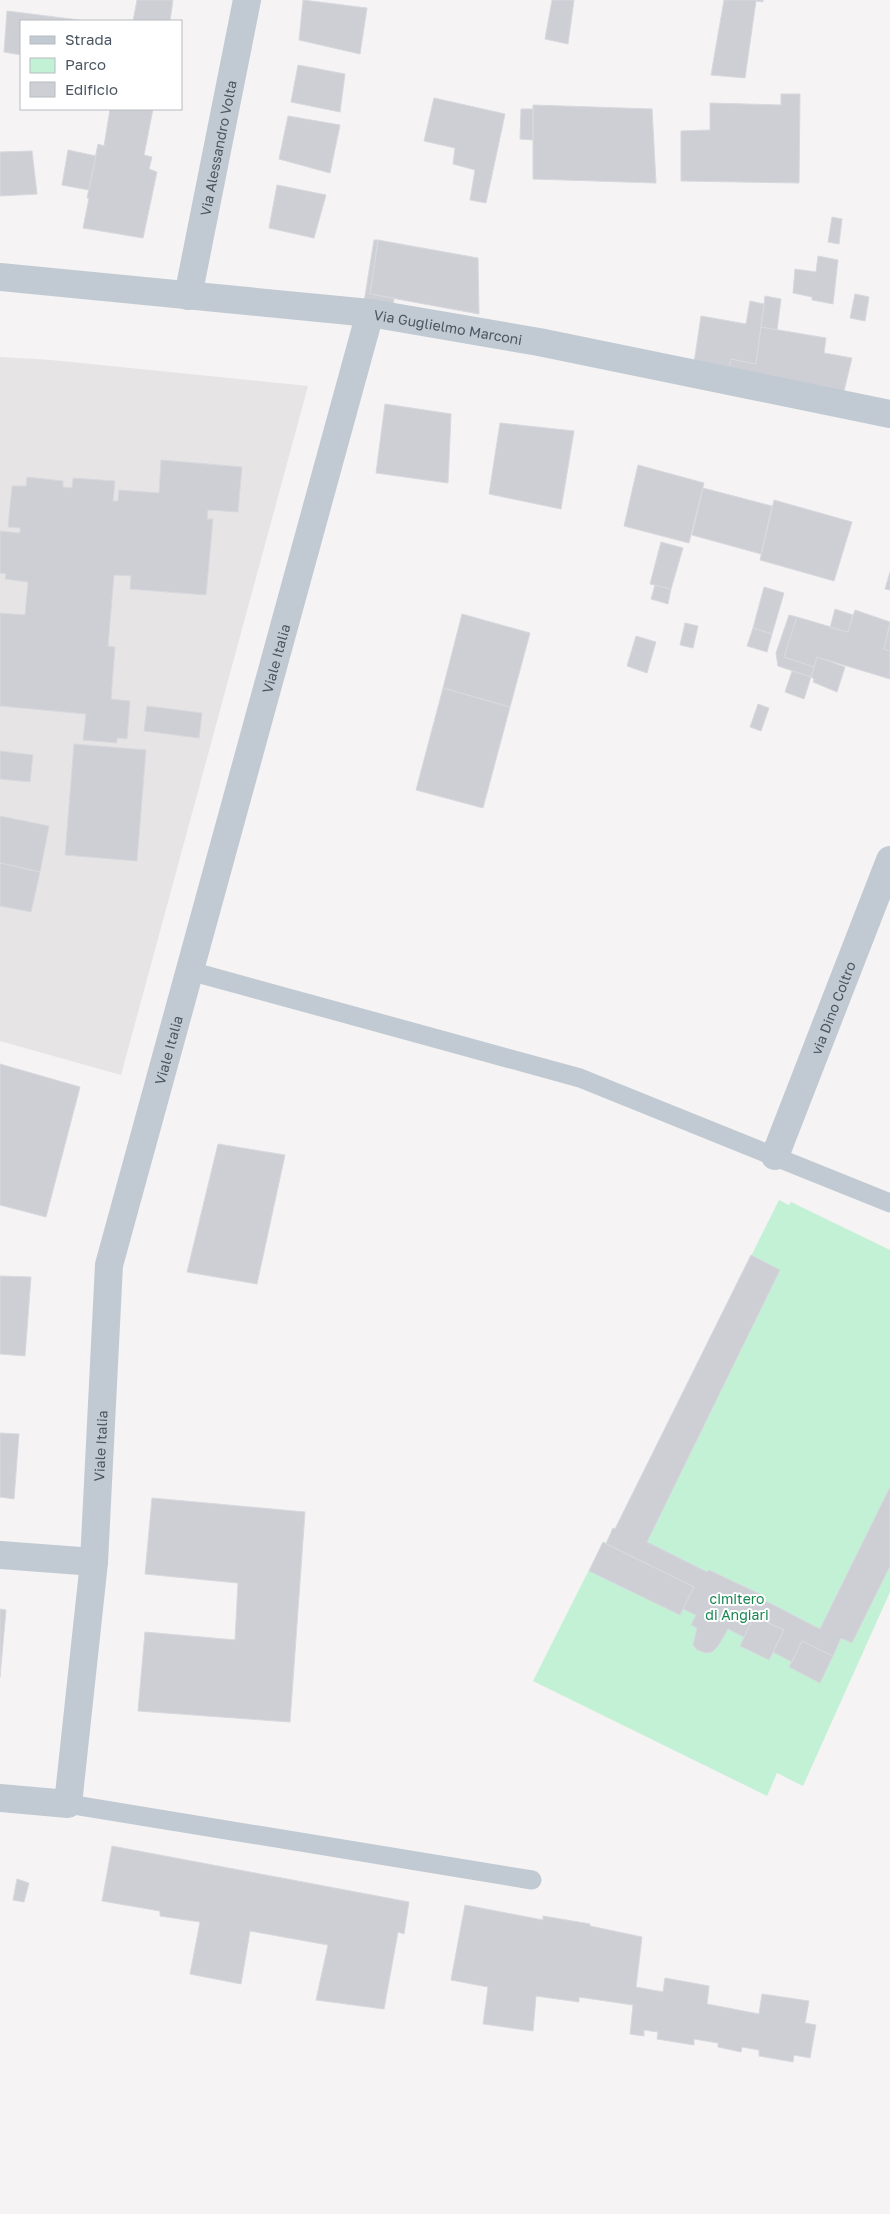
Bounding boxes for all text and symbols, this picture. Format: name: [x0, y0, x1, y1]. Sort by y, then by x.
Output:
legend: [20, 20, 182, 110]
text: Strada: [65, 30, 112, 48]
text: Parco: [65, 55, 106, 73]
street label: Via Alessandro Volta: [196, 79, 239, 217]
text: Edificio: [65, 80, 118, 98]
street label: Via Guglielmo Marconi: [373, 305, 524, 348]
street label: Viale Italia: [258, 622, 293, 695]
street label: via Dino Coltro: [807, 959, 858, 1057]
street label: Viale Italia: [150, 1013, 186, 1087]
street label: Viale Italia: [90, 1410, 110, 1482]
park label: cimitero di Angiari: [705, 1590, 769, 1623]

